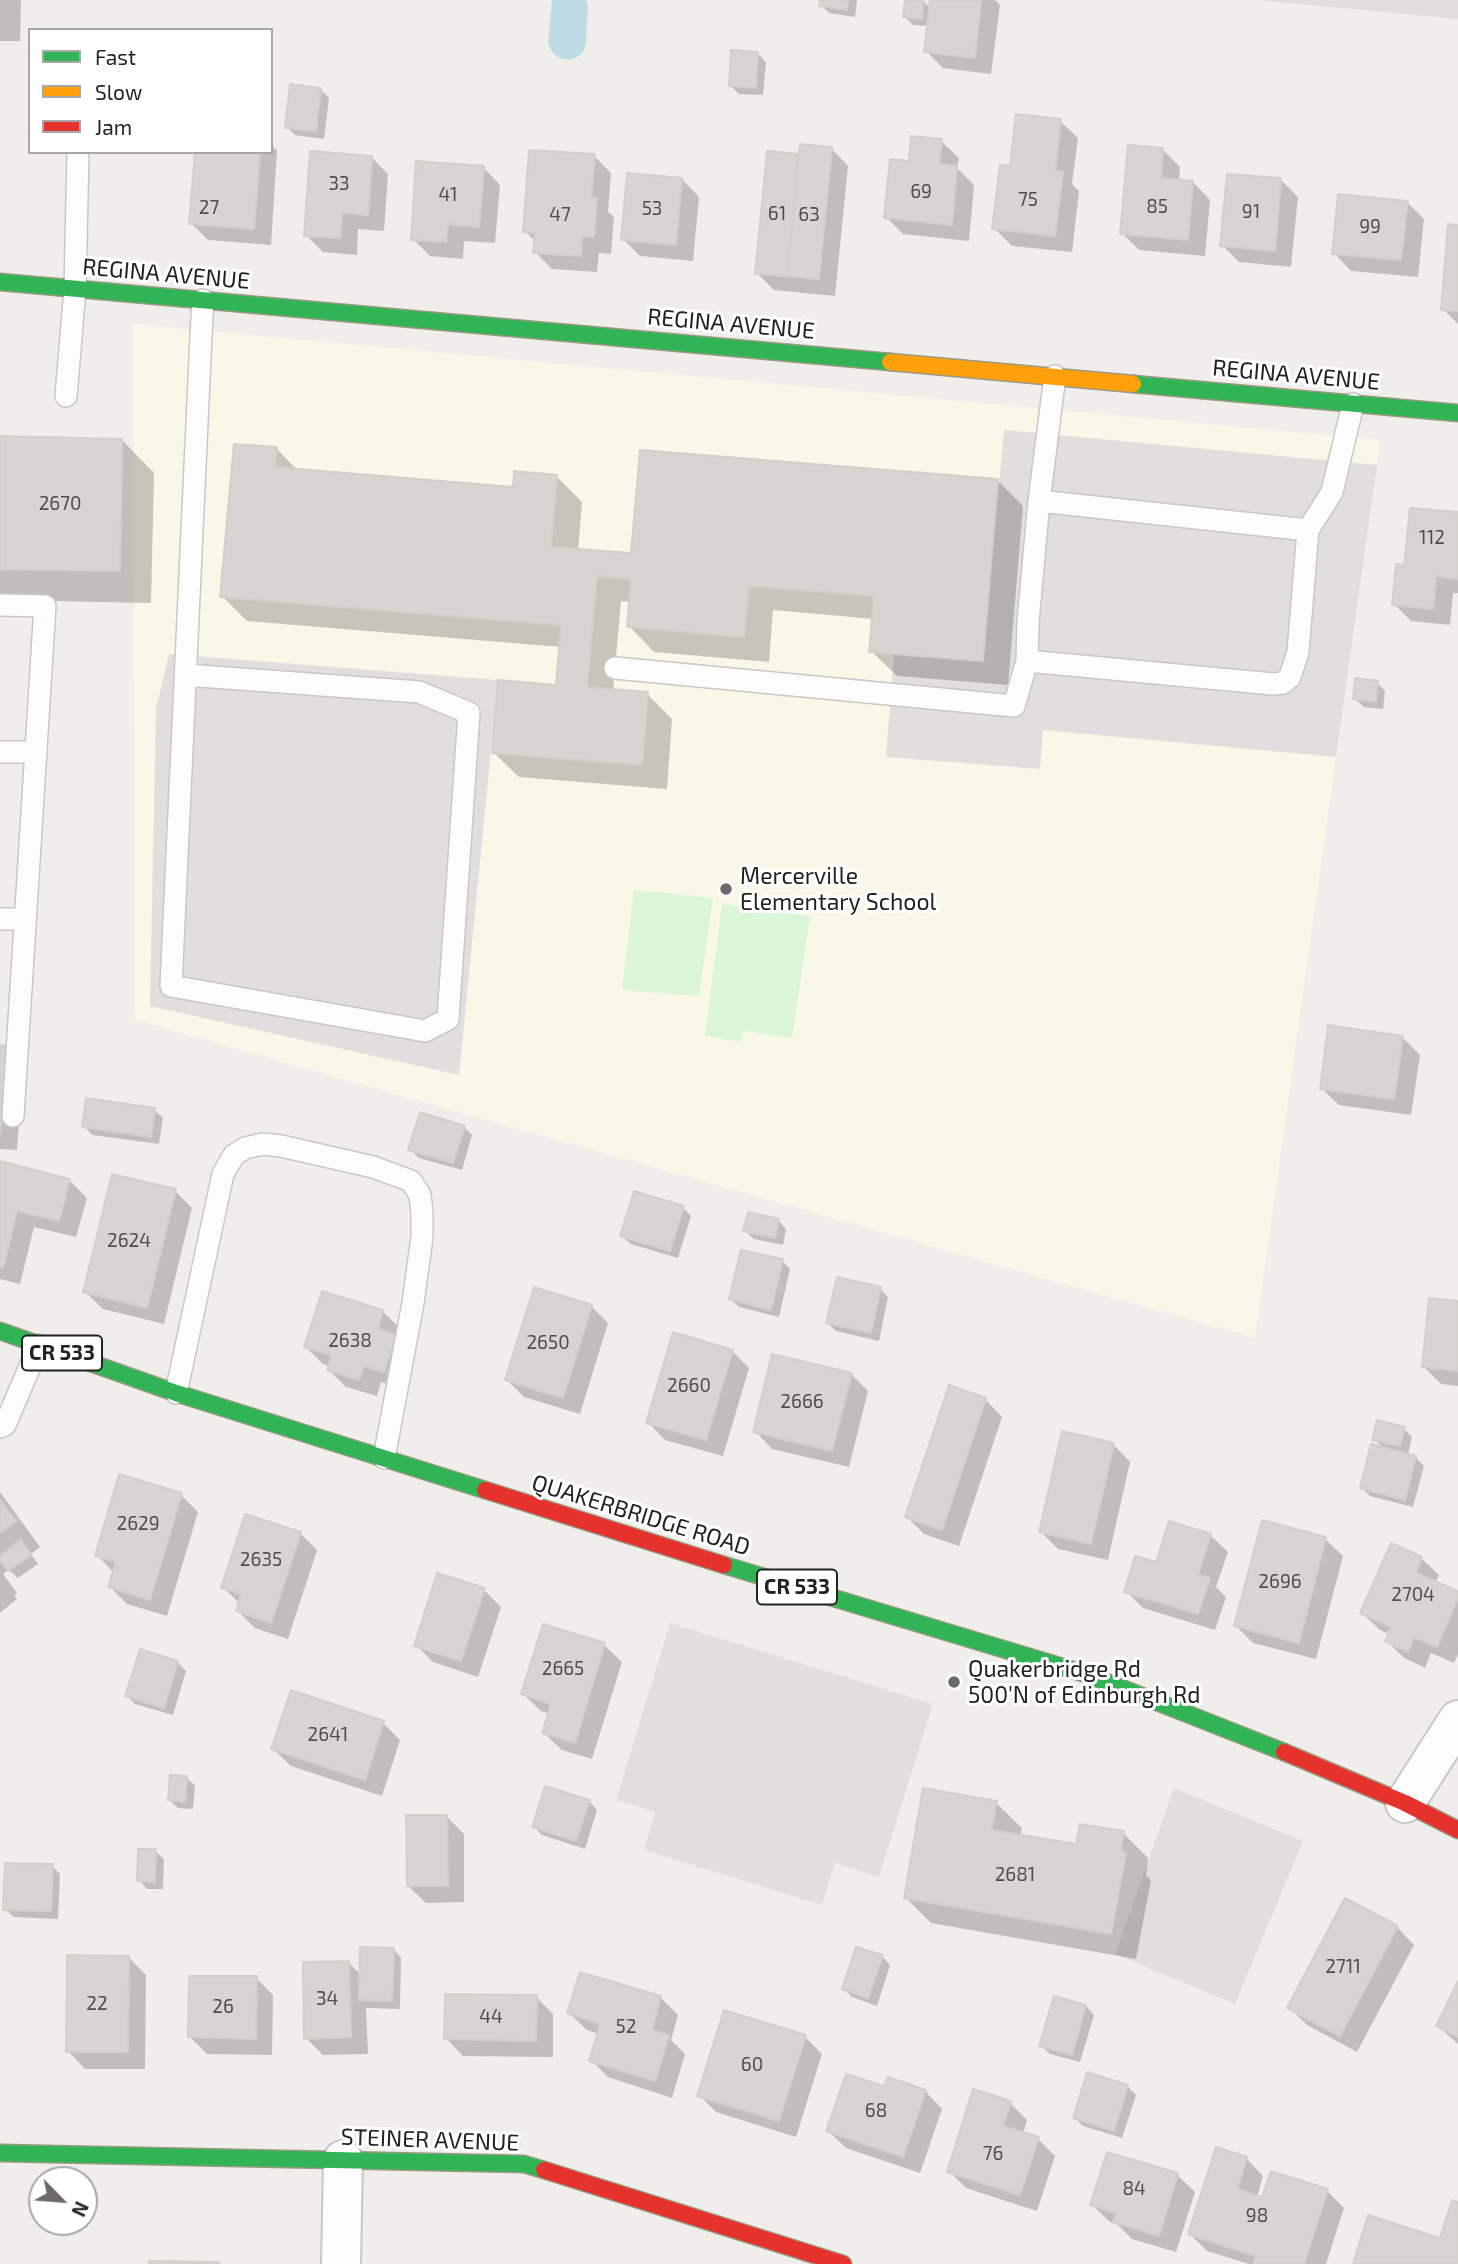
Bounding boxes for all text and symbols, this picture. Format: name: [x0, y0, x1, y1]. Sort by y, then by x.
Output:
legend: [28, 28, 273, 154]
text: Fast: [95, 44, 136, 69]
text: Slow: [95, 79, 142, 104]
text: Jam: [95, 114, 132, 139]
house number: 33: [328, 173, 350, 195]
house number: 69: [910, 181, 932, 203]
house number: 41: [438, 184, 458, 206]
house number: 75: [1018, 189, 1038, 211]
house number: 85: [1146, 196, 1168, 218]
house number: 27: [199, 197, 219, 219]
house number: 53: [642, 198, 662, 220]
house number: 91: [1242, 201, 1260, 223]
house number: 61: [768, 203, 786, 225]
house number: 47: [549, 204, 571, 226]
house number: 63: [798, 204, 820, 226]
house number: 99: [1359, 216, 1381, 238]
street label: REGINA AVENUE: [81, 253, 251, 295]
street label: REGINA AVENUE: [646, 303, 816, 345]
street label: REGINA AVENUE: [1211, 354, 1381, 396]
house number: 2670: [39, 493, 81, 515]
house number: 112: [1419, 527, 1445, 549]
place label: Mercerville Elementary School: [740, 862, 936, 916]
marker: Mercerville Elementary School: [718, 881, 734, 897]
house number: 2624: [107, 1230, 151, 1252]
house number: 2638: [328, 1330, 372, 1352]
house number: 2650: [526, 1332, 570, 1354]
road number: CR 533: [22, 1336, 102, 1370]
house number: 2660: [667, 1375, 711, 1397]
house number: 2666: [780, 1391, 824, 1413]
street label: QUAKERBRIDGE ROAD: [529, 1469, 753, 1561]
house number: 2629: [116, 1513, 160, 1535]
house number: 2635: [240, 1549, 282, 1571]
road number: CR 533: [757, 1570, 837, 1604]
house number: 2696: [1258, 1571, 1302, 1593]
house number: 2704: [1391, 1584, 1435, 1606]
place label: Quakerbridge Rd 500'N of Edinburgh Rd: [968, 1655, 1200, 1709]
house number: 2665: [542, 1658, 584, 1680]
marker: Quakerbridge Rd 500'N of Edinburgh Rd: [946, 1674, 962, 1690]
house number: 2641: [308, 1724, 348, 1746]
house number: 2681: [995, 1864, 1035, 1886]
house number: 2711: [1325, 1956, 1361, 1978]
house number: 34: [316, 1988, 338, 2010]
house number: 22: [86, 1993, 108, 2015]
house number: 26: [212, 1996, 234, 2018]
house number: 44: [479, 2006, 503, 2028]
house number: 52: [616, 2016, 636, 2038]
house number: 60: [741, 2054, 763, 2076]
house number: 68: [865, 2100, 887, 2122]
street label: STEINER AVENUE: [340, 2123, 520, 2157]
house number: 76: [983, 2143, 1003, 2165]
north arrow: [28, 2166, 98, 2236]
house number: 84: [1122, 2178, 1146, 2200]
text: N: [67, 2198, 94, 2220]
house number: 98: [1246, 2205, 1268, 2227]

